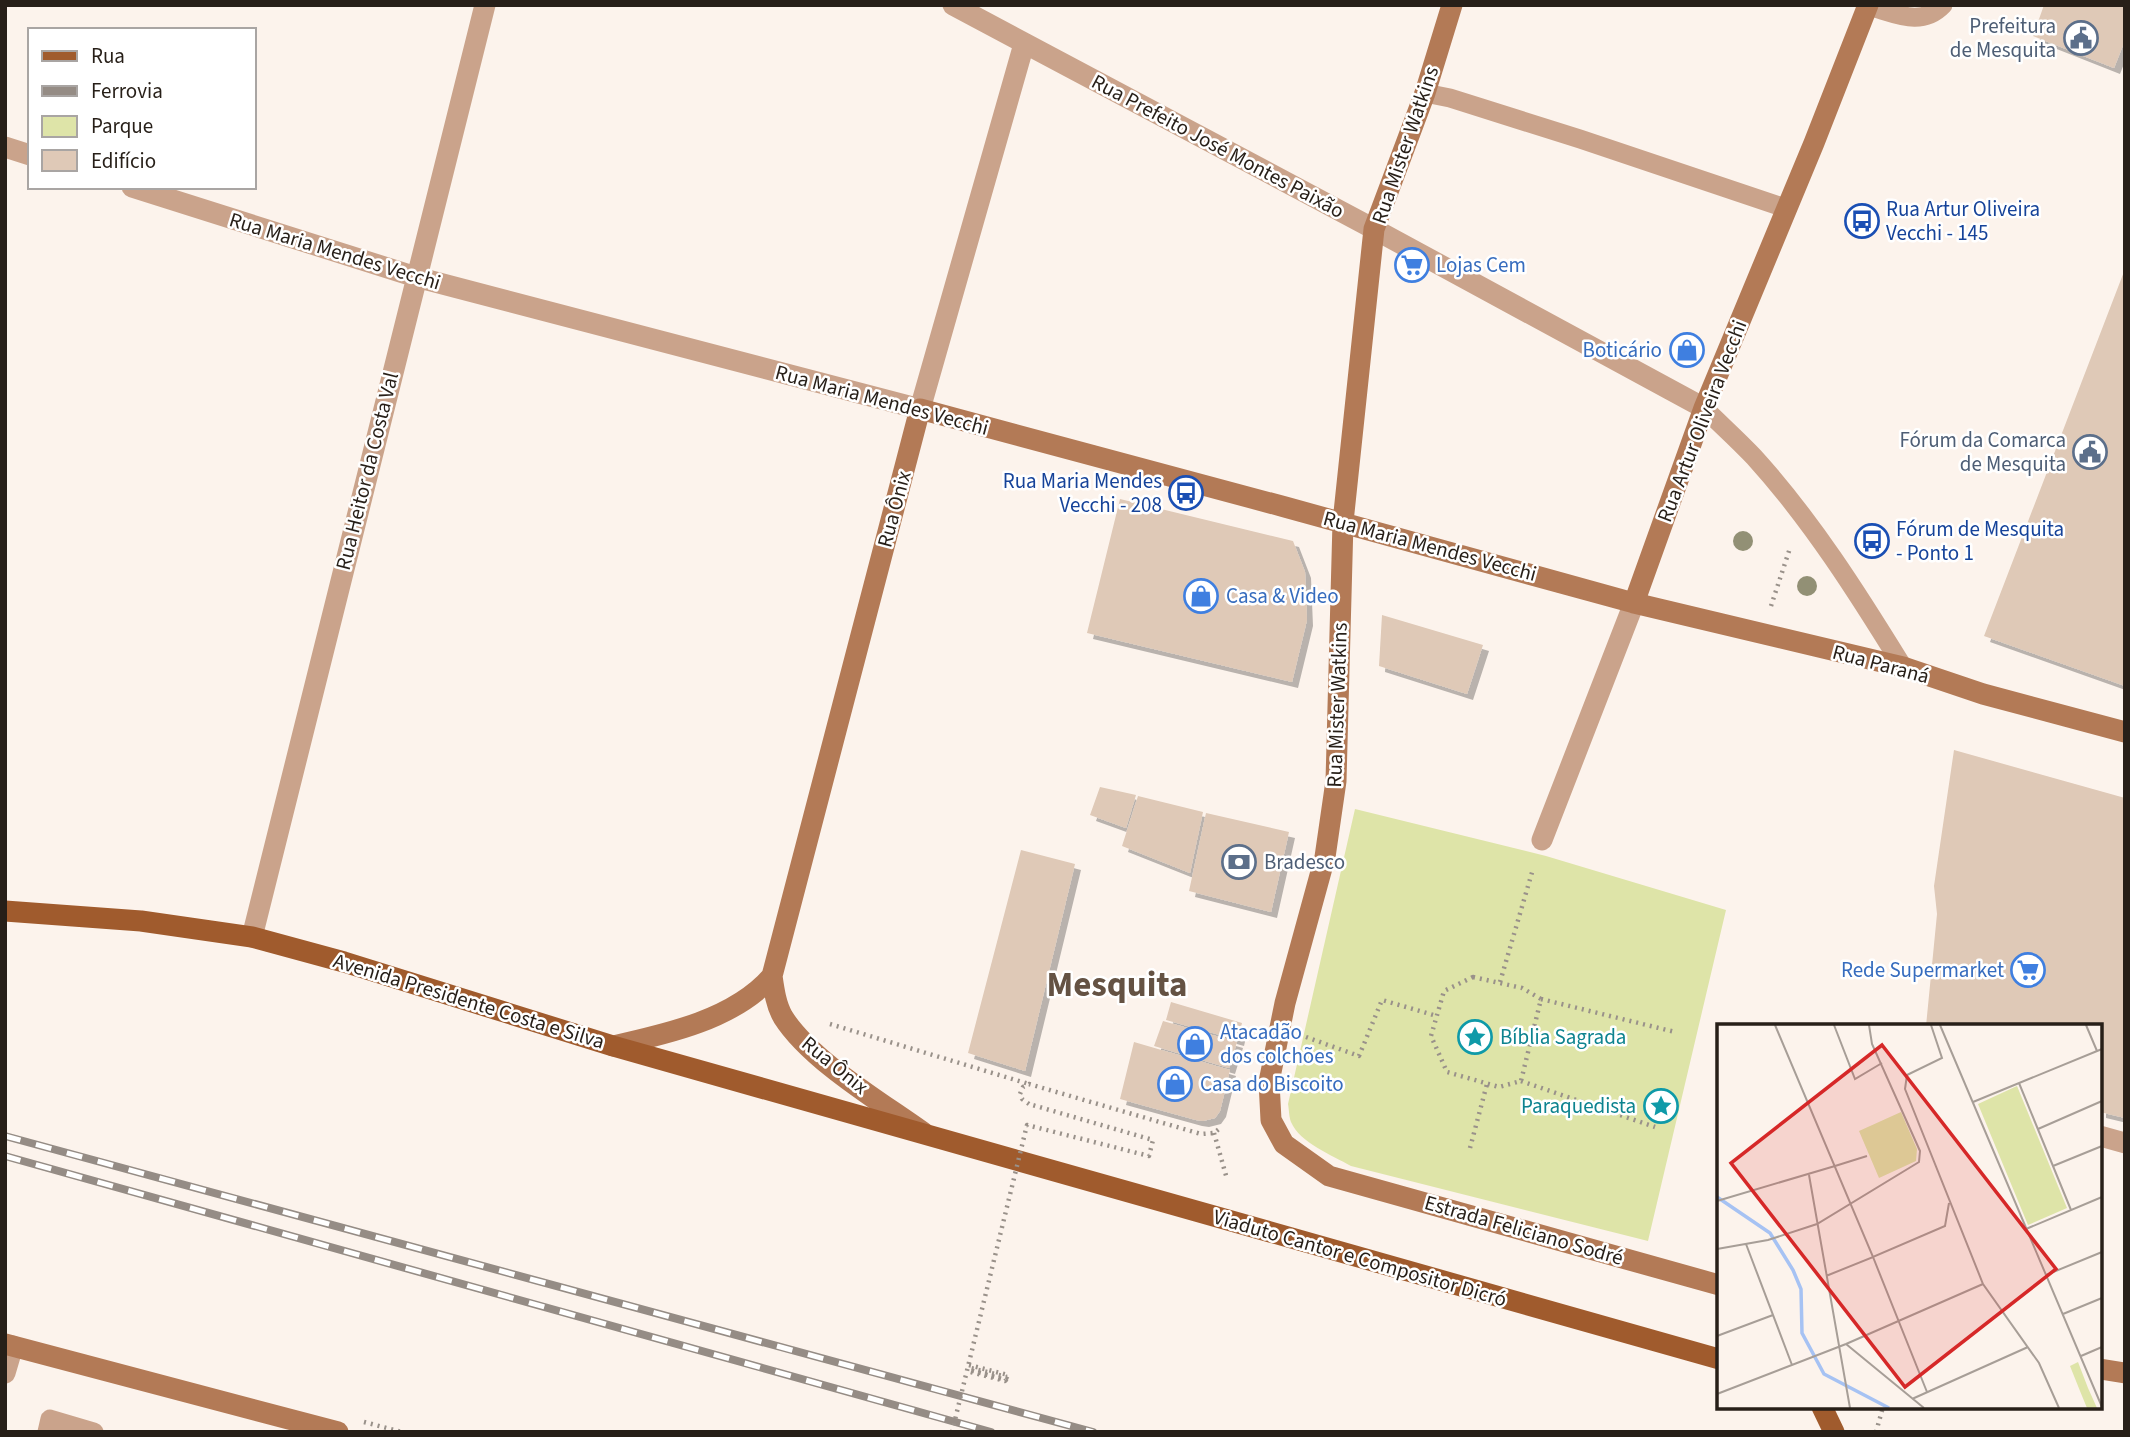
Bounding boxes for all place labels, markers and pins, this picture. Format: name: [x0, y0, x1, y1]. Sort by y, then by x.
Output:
place label: Prefeitura de Mesquita: [1950, 11, 2056, 65]
public building icon: Prefeitura de Mesquita: [2062, 19, 2100, 57]
place label: Rua Artur Oliveira Vecchi - 145: [1886, 194, 2040, 248]
bus stop icon: Rua Artur Oliveira Vecchi - 145: [1843, 202, 1881, 240]
supermarket icon: Lojas Cem: [1393, 246, 1431, 284]
place label: Lojas Cem: [1436, 250, 1526, 280]
shop icon: Boticário: [1668, 331, 1706, 369]
place label: Boticário: [1583, 335, 1662, 365]
place label: Fórum da Comarca de Mesquita: [1899, 425, 2066, 479]
public building icon: Fórum da Comarca de Mesquita: [2071, 433, 2109, 471]
place label: Rua Maria Mendes Vecchi - 208: [1003, 466, 1162, 520]
bus stop icon: Rua Maria Mendes Vecchi - 208: [1167, 474, 1205, 512]
place label: Fórum de Mesquita - Ponto 1: [1896, 514, 2064, 568]
bus stop icon: Fórum de Mesquita - Ponto 1: [1853, 522, 1891, 560]
shop icon: Casa & Video: [1182, 577, 1220, 615]
place label: Casa & Video: [1226, 581, 1339, 611]
bank icon: Bradesco: [1220, 843, 1258, 881]
place label: Bradesco: [1264, 847, 1345, 877]
supermarket icon: Rede Supermarket: [2009, 951, 2047, 989]
place label: Rede Supermarket: [1841, 955, 2004, 985]
place label: Atacadão dos colchões: [1220, 1017, 1334, 1071]
place icon: Bíblia Sagrada: [1456, 1018, 1494, 1056]
place label: Bíblia Sagrada: [1500, 1022, 1626, 1052]
shop icon: Atacadão dos colchões: [1176, 1025, 1214, 1063]
shop icon: Casa do Biscoito: [1156, 1065, 1194, 1103]
place label: Casa do Biscoito: [1200, 1069, 1344, 1099]
place icon: Paraquedista: [1642, 1087, 1680, 1125]
place label: Paraquedista: [1521, 1091, 1636, 1121]

